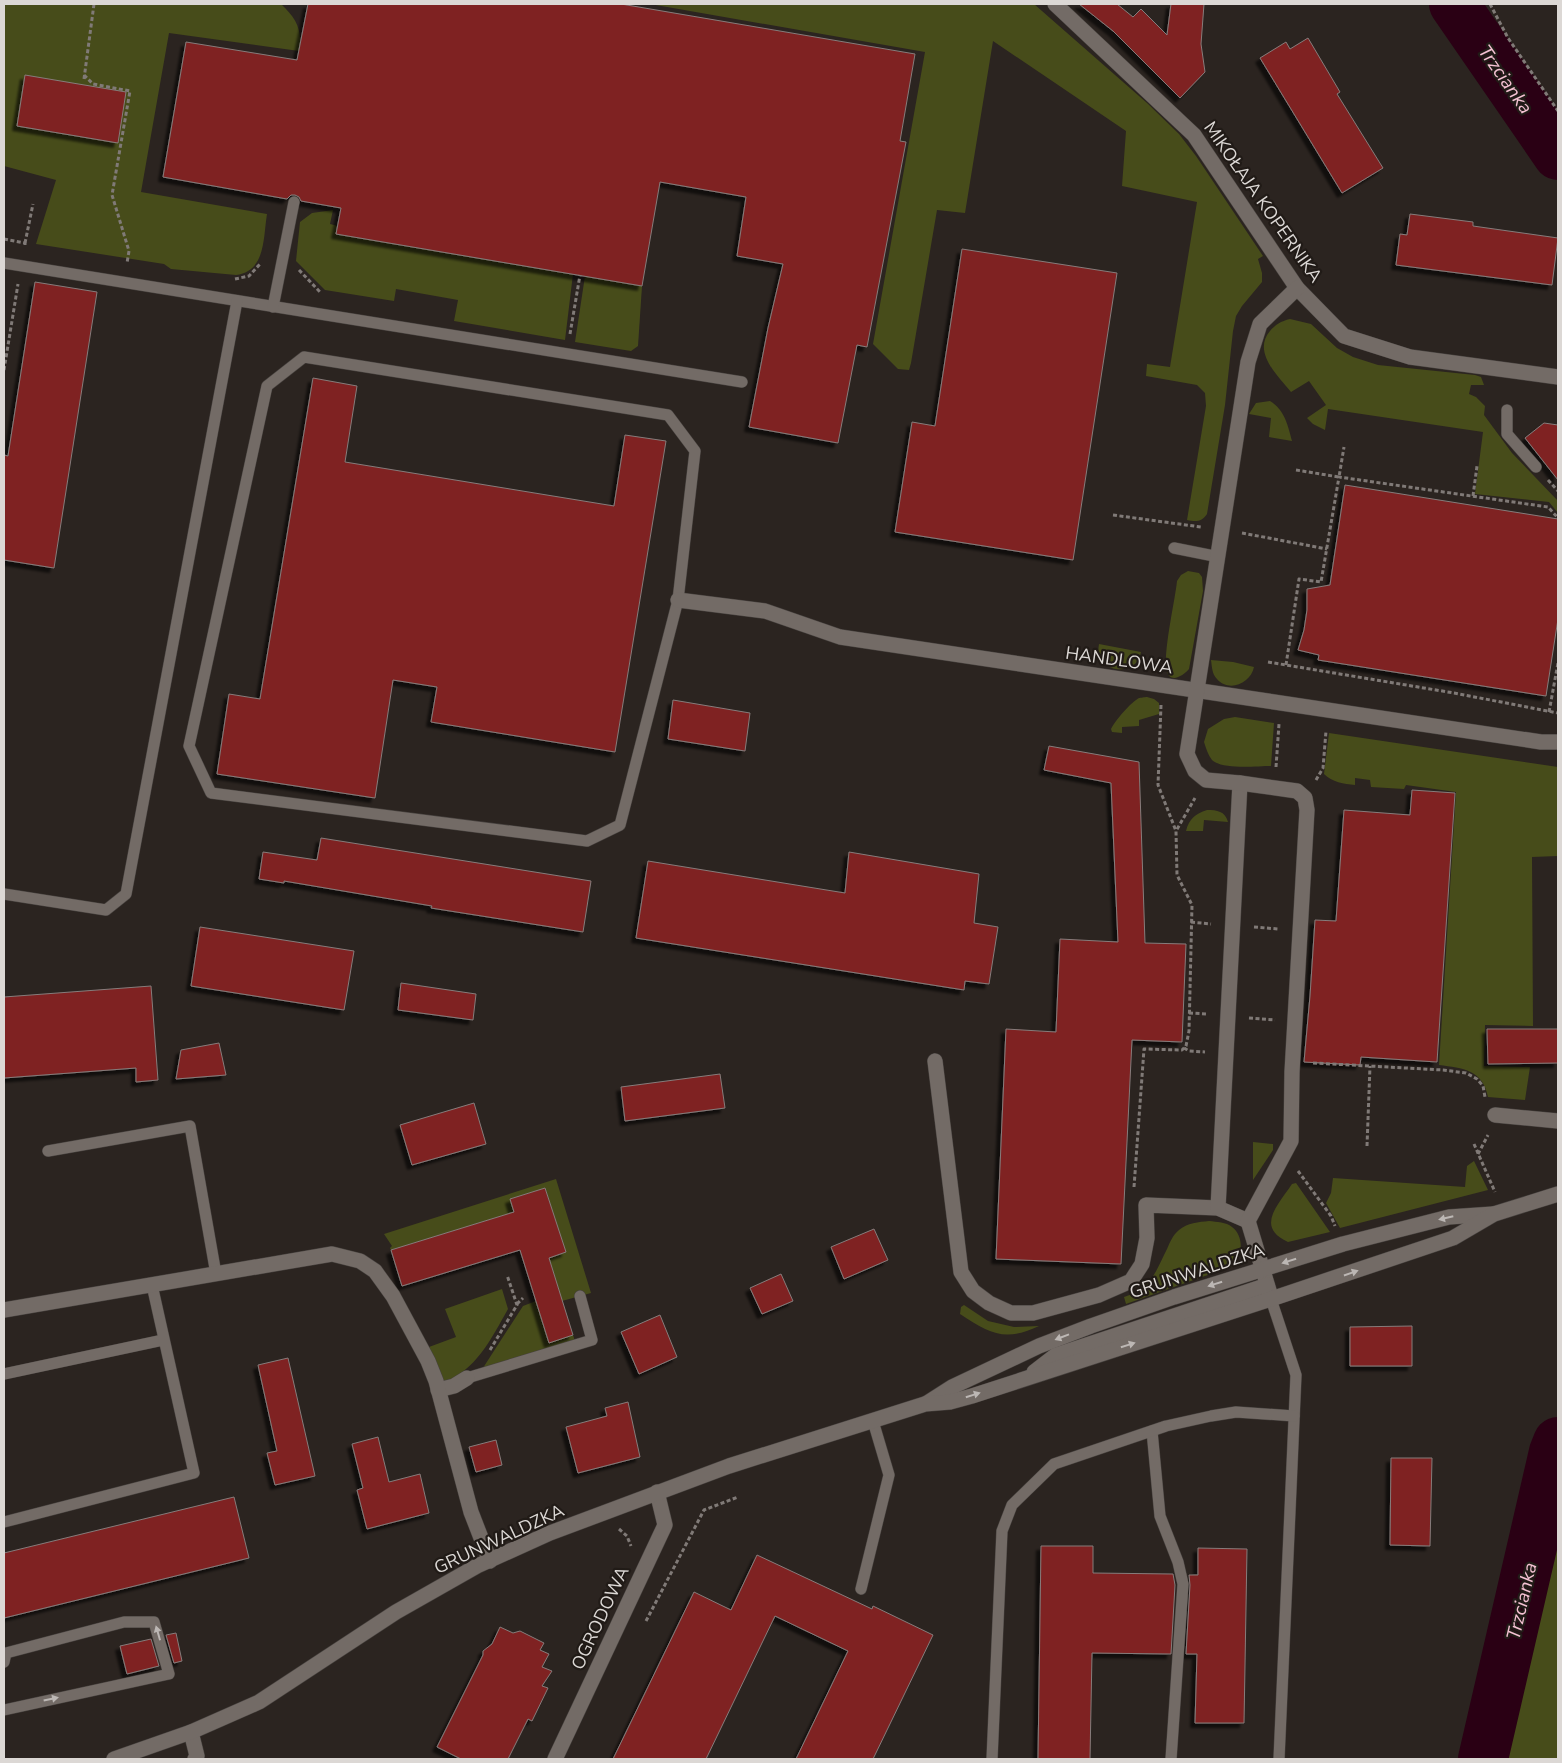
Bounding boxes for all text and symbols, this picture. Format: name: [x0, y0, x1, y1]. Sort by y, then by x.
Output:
water label: Trzcianka: [1472, 40, 1538, 119]
street label: MIKOŁAJA KOPERNIKA: [1198, 117, 1328, 287]
street label: HANDLOWA: [1064, 641, 1174, 679]
one-way arrow: [1438, 1214, 1453, 1222]
street label: GRUNWALDZKA: [1126, 1238, 1268, 1304]
one-way arrow: [1281, 1257, 1296, 1265]
one-way arrow: [1344, 1269, 1359, 1277]
one-way arrow: [1208, 1281, 1223, 1289]
one-way arrow: [1054, 1334, 1069, 1342]
one-way arrow: [1120, 1341, 1135, 1349]
one-way arrow: [966, 1391, 981, 1399]
street label: GRUNWALDZKA: [430, 1498, 568, 1580]
water label: Trzcianka: [1500, 1560, 1544, 1643]
street label: OGRODOWA: [566, 1562, 634, 1674]
one-way arrow: [153, 1626, 161, 1641]
one-way arrow: [44, 1695, 59, 1703]

